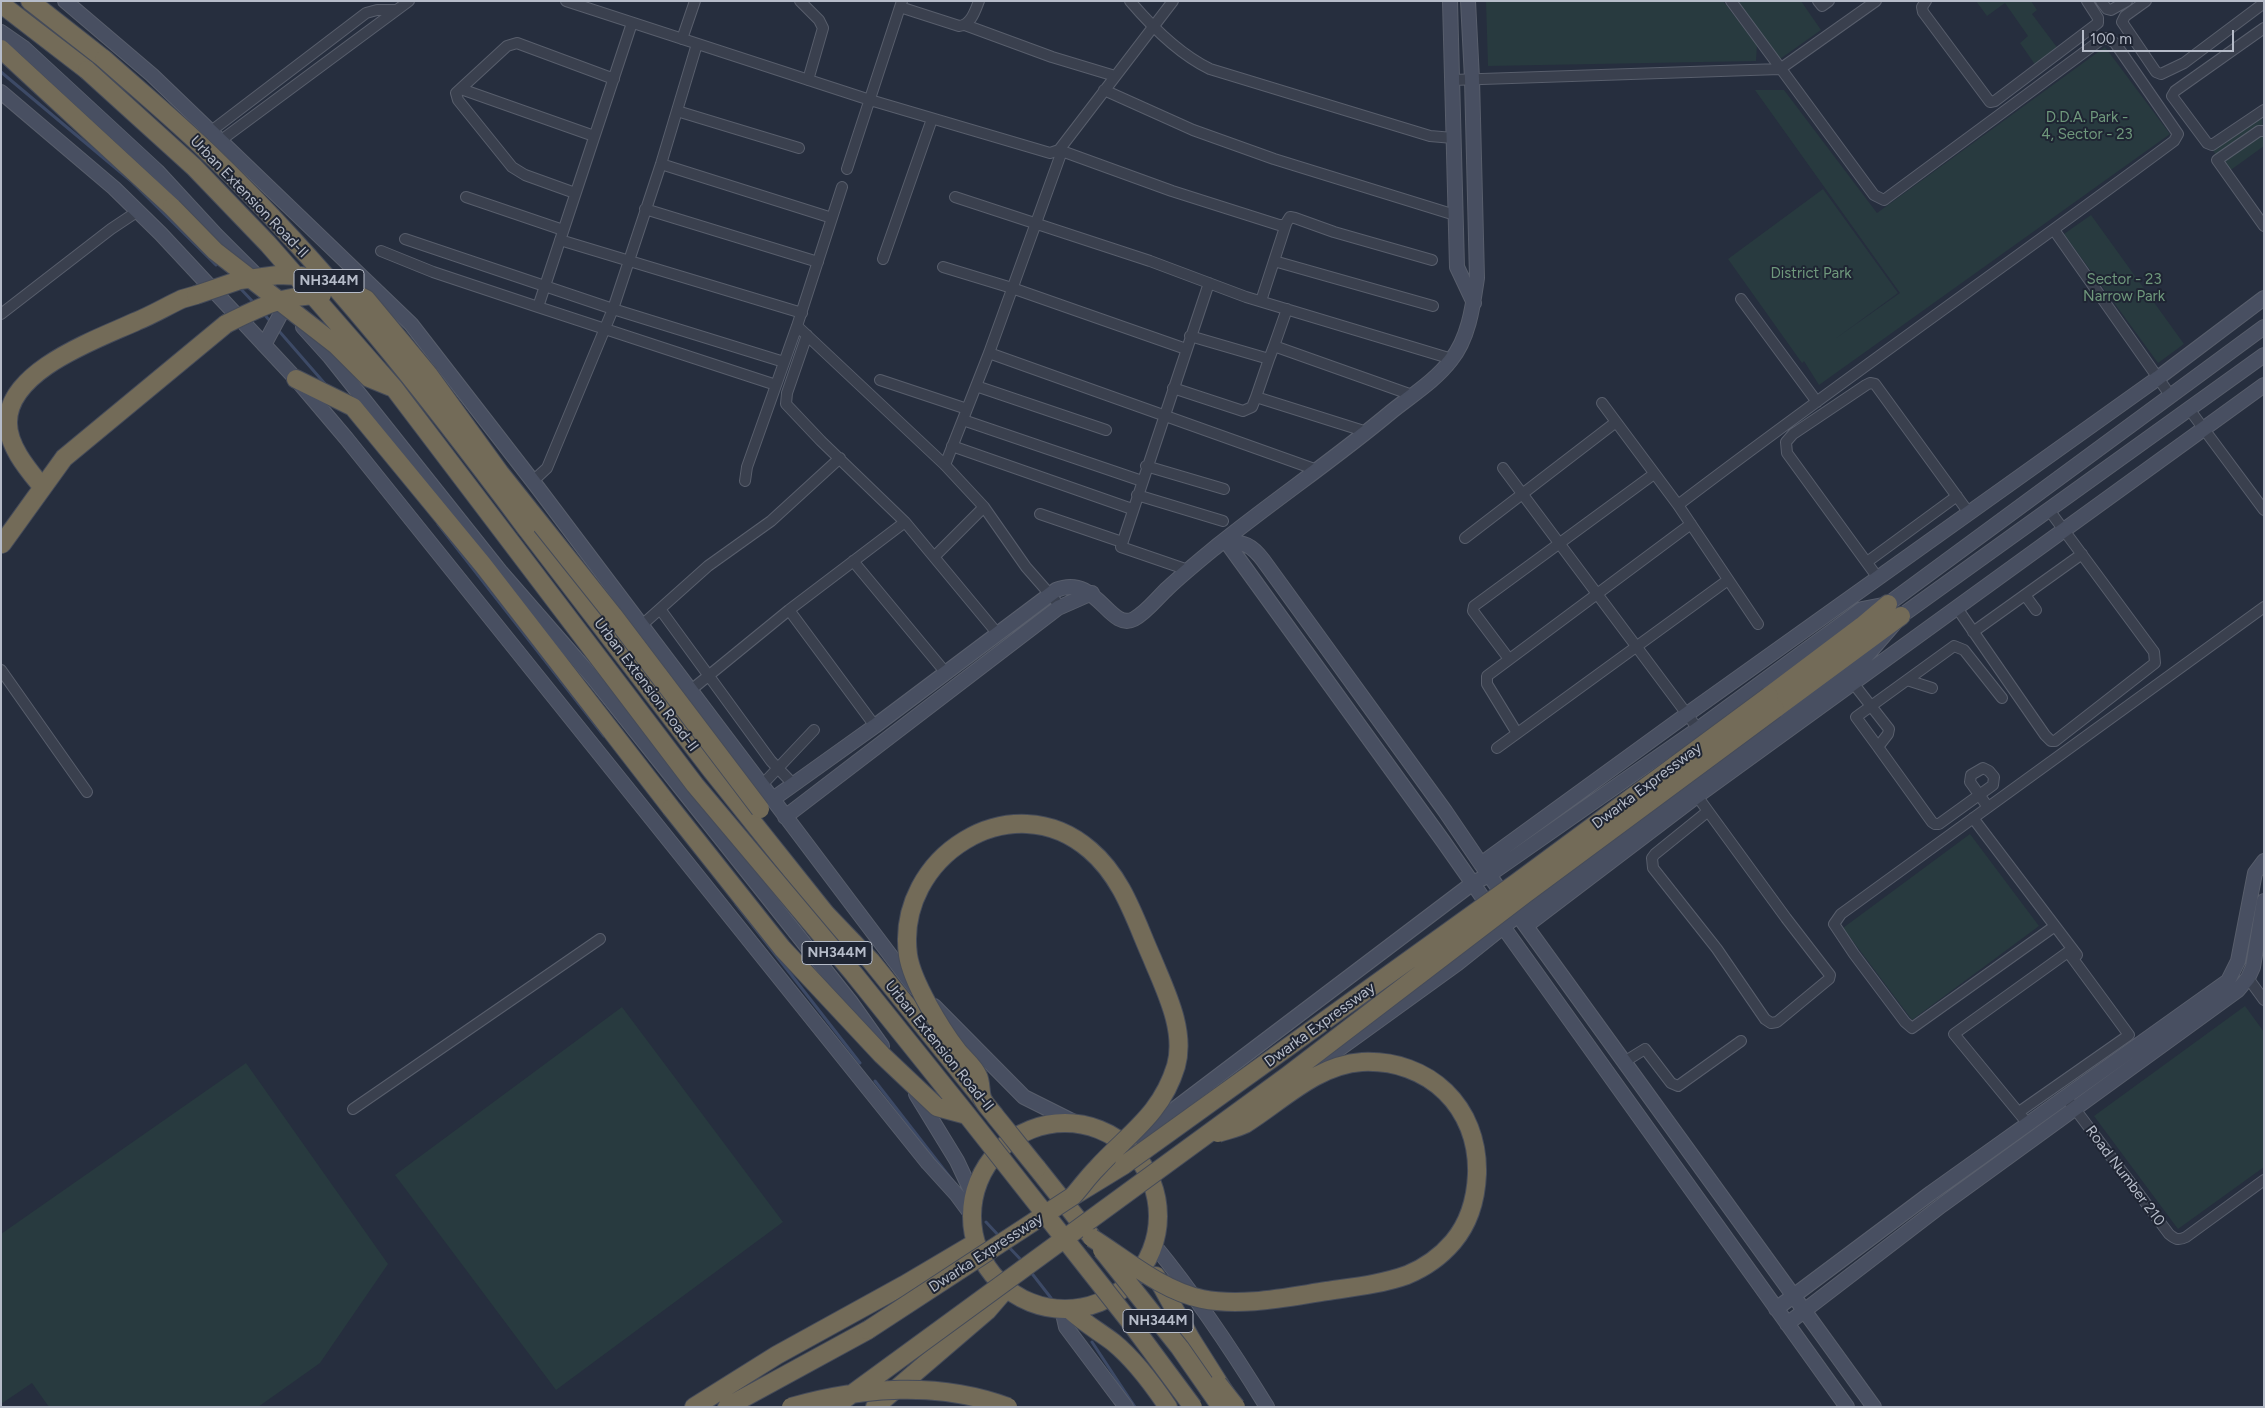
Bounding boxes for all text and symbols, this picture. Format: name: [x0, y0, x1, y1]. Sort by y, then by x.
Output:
scale bar: [2085, 20, 2238, 52]
text: 100 m: [2090, 30, 2132, 48]
park label: D.D.A. Park - 4, Sector - 23: [2041, 109, 2133, 144]
street label: Urban Extension Road-II: [186, 132, 312, 262]
park label: District Park: [1770, 265, 1852, 283]
road number: NH344M: [294, 270, 364, 292]
park label: Sector - 23 Narrow Park: [2083, 271, 2165, 306]
street label: Urban Extension Road-II: [590, 615, 702, 755]
street label: Dwarka Expressway: [1589, 739, 1705, 833]
road number: NH344M: [802, 941, 872, 964]
street label: Urban Extension Road-II: [881, 977, 997, 1115]
street label: Dwarka Expressway: [1261, 979, 1379, 1071]
street label: Road Number 210: [2081, 1122, 2169, 1230]
street label: Dwarka Expressway: [926, 1209, 1046, 1297]
road number: NH344M: [1123, 1310, 1193, 1332]

